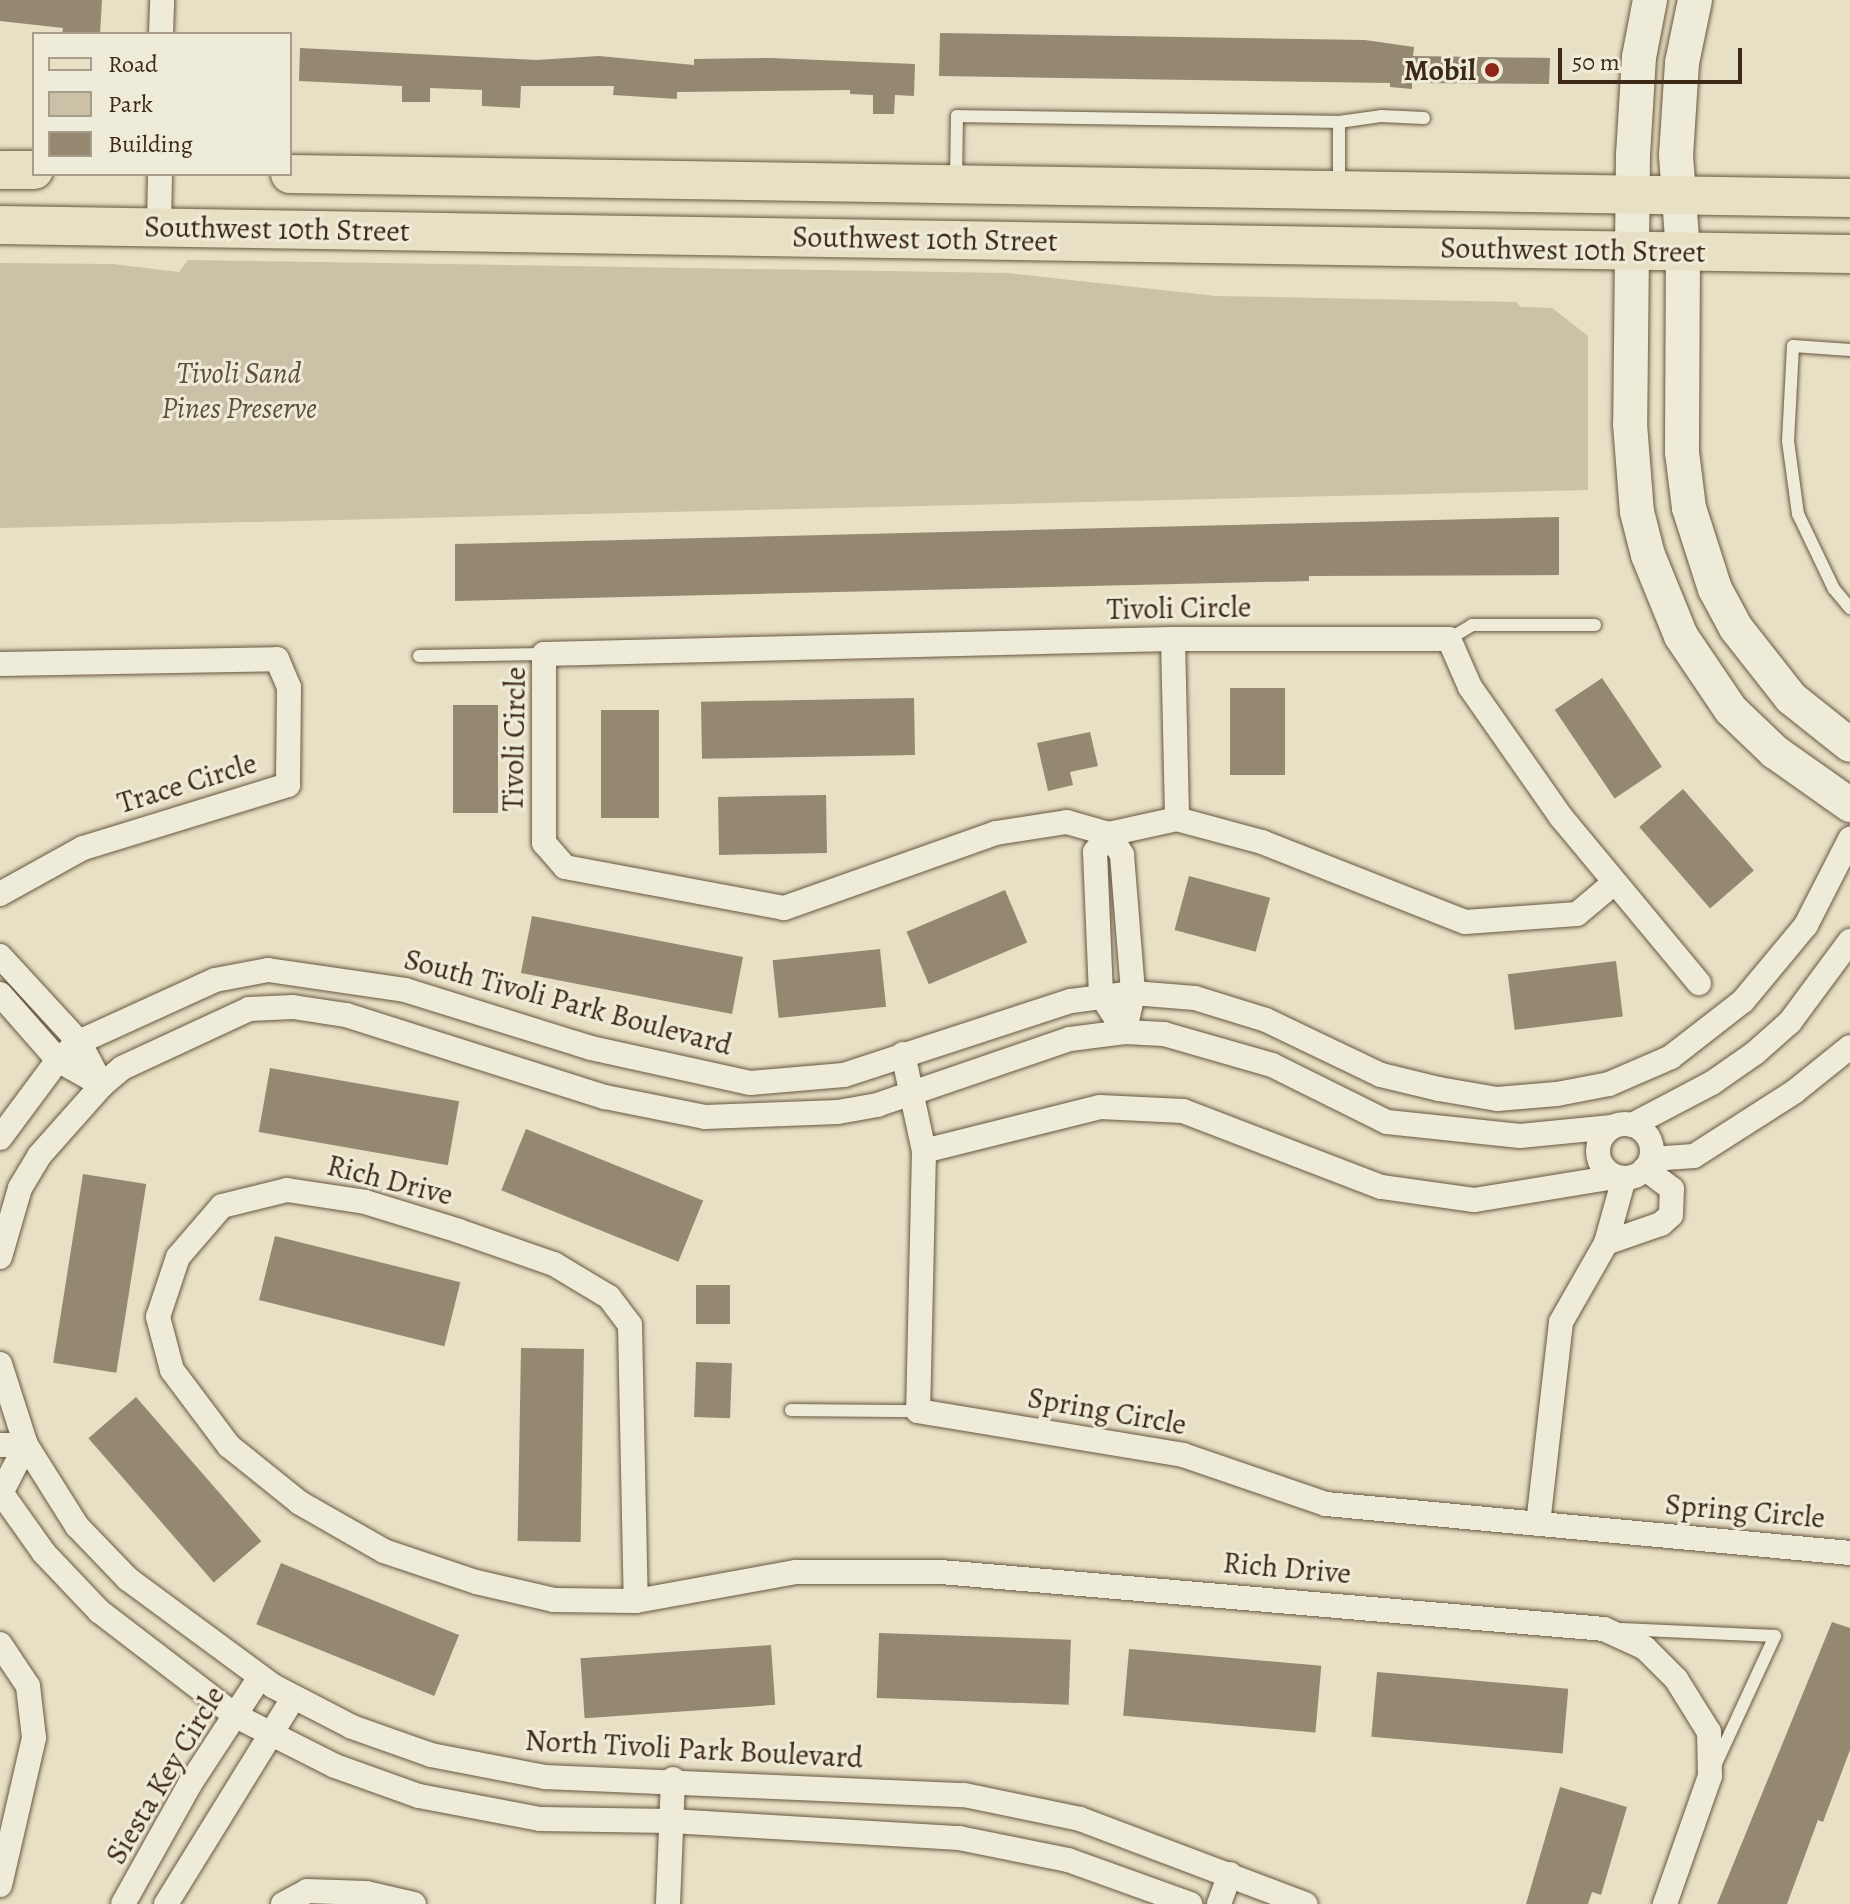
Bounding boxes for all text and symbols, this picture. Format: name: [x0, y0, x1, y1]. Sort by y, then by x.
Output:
legend: [32, 32, 292, 176]
scale bar: [1562, 32, 1746, 82]
text: 50 m: [1572, 46, 1620, 78]
text: Road: [108, 48, 158, 80]
place label: Mobil: [1404, 52, 1476, 88]
marker: Mobil: [1483, 61, 1501, 79]
text: Park: [108, 88, 153, 120]
text: Building: [108, 128, 193, 160]
street label: Southwest 10th Street: [144, 209, 410, 249]
street label: Southwest 10th Street: [792, 219, 1058, 259]
street label: Southwest 10th Street: [1440, 230, 1706, 270]
park label: Tivoli Sand Pines Preserve: [161, 355, 317, 426]
street label: Tivoli Circle: [1106, 589, 1252, 627]
street label: Tivoli Circle: [495, 666, 533, 812]
street label: Trace Circle: [113, 745, 261, 821]
street label: South Tivoli Park Boulevard: [400, 941, 736, 1063]
street label: Rich Drive: [323, 1147, 457, 1213]
street label: Spring Circle: [1025, 1379, 1189, 1443]
street label: Spring Circle: [1664, 1486, 1826, 1536]
street label: Rich Drive: [1221, 1544, 1353, 1592]
street label: Siesta Key Circle: [98, 1679, 232, 1871]
street label: North Tivoli Park Boulevard: [524, 1722, 864, 1776]

